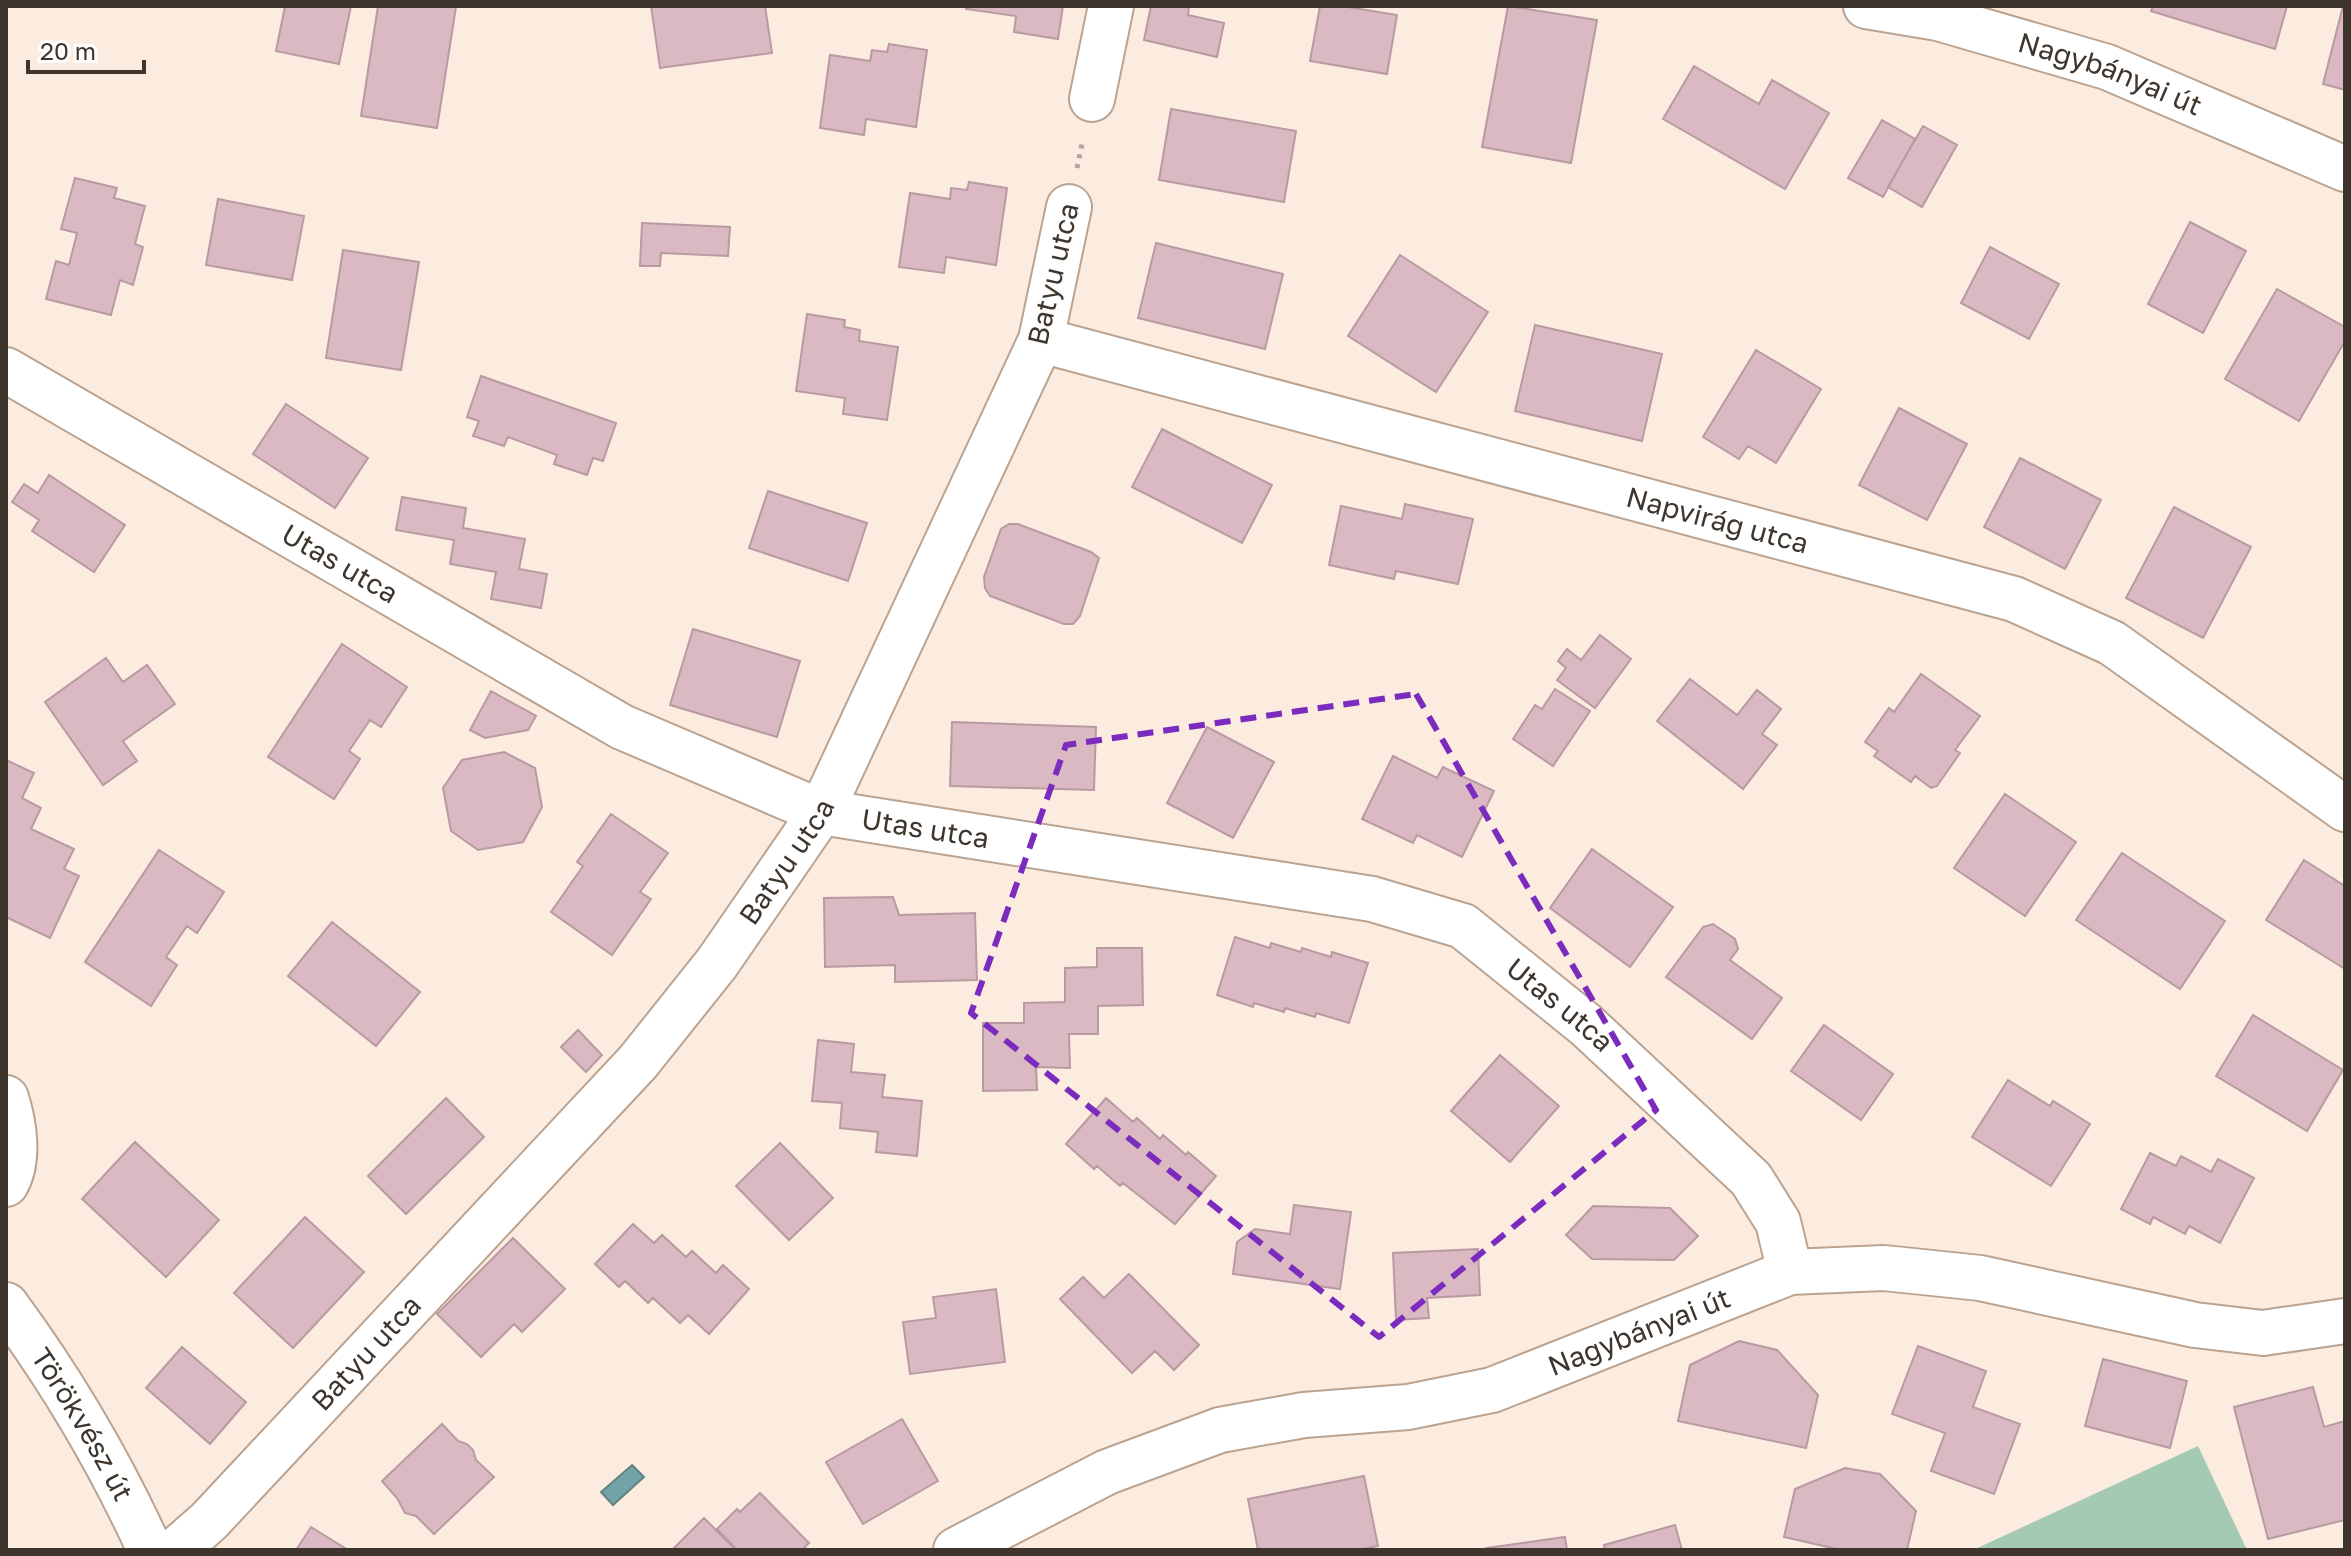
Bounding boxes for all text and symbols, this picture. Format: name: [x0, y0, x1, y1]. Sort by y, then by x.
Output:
scale bar: [28, 24, 144, 74]
street label: Nagybányai út: [2015, 25, 2207, 122]
text: 20 m: [40, 36, 96, 65]
street label: Batyu utca: [1020, 200, 1085, 348]
street label: Napvirág utca: [1623, 480, 1812, 560]
street label: Utas utca: [276, 517, 404, 610]
street label: Batyu utca: [732, 794, 841, 930]
street label: Utas utca: [859, 802, 992, 854]
street label: Utas utca: [1500, 951, 1620, 1058]
street label: Nagybányai út: [1543, 1280, 1735, 1382]
street label: Batyu utca: [304, 1288, 427, 1417]
street label: Törökvész út: [25, 1341, 141, 1506]

